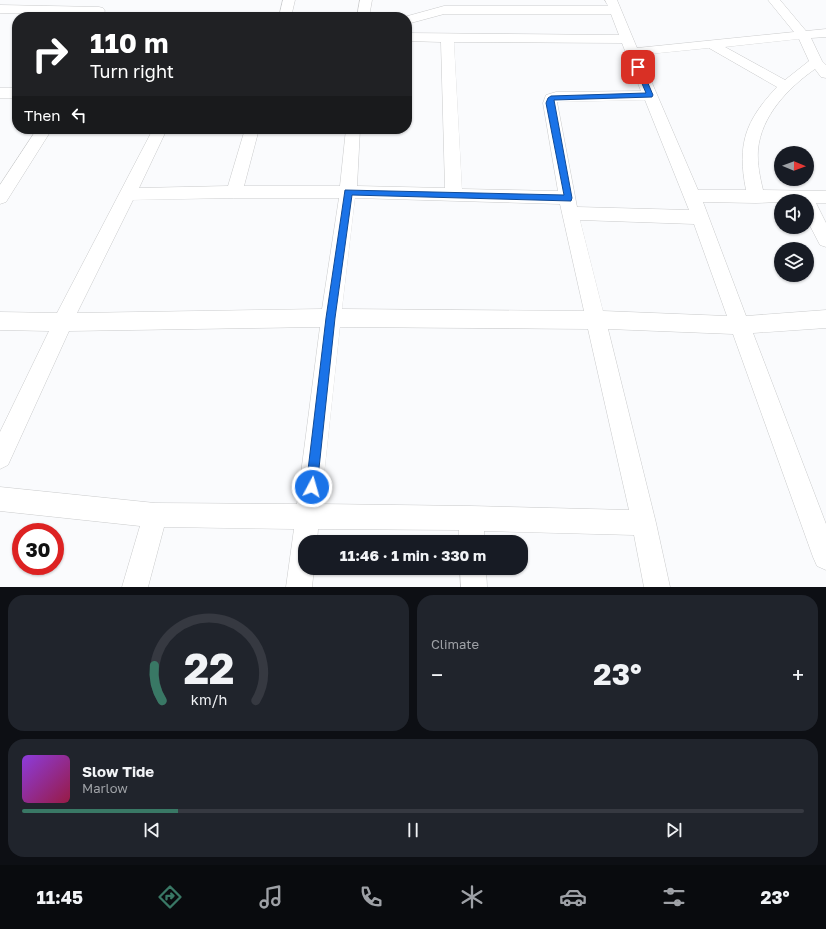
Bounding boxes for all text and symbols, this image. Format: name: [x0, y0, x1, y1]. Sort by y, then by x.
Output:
text: 110 m: [90, 26, 169, 59]
icon: right: [24, 28, 76, 80]
pin: [621, 50, 655, 84]
icon: arrive: [627, 56, 649, 78]
text: Turn right: [90, 60, 174, 82]
icon: left: [68, 104, 90, 126]
text: Then: [24, 106, 60, 124]
north arrow: [774, 146, 814, 186]
map controls: [774, 146, 814, 282]
button: sound: [774, 194, 814, 234]
button: layers: [774, 242, 814, 282]
position arrow: [291, 466, 333, 508]
speed limit sign: 30: [12, 523, 64, 575]
text: 11:46 · 1 min · 330 m: [340, 546, 486, 564]
text: Climate: [431, 636, 479, 652]
text: 22: [183, 643, 234, 693]
text: 23°: [593, 656, 642, 692]
text: −: [431, 661, 443, 688]
text: +: [792, 661, 804, 688]
text: km/h: [190, 691, 227, 708]
text: Slow Tide: [82, 762, 154, 780]
text: Marlow: [82, 780, 128, 796]
icon: previous: [141, 819, 163, 841]
icon: pause: [402, 819, 424, 841]
icon: next: [663, 819, 685, 841]
icon: directions: [156, 883, 184, 911]
icon: music: [257, 883, 285, 911]
icon: phone: [357, 883, 385, 911]
icon: climate: [458, 883, 486, 911]
icon: car: [559, 883, 587, 911]
icon: filters: [660, 883, 688, 911]
text: 11:45: [36, 886, 83, 908]
text: 23°: [761, 886, 789, 908]

